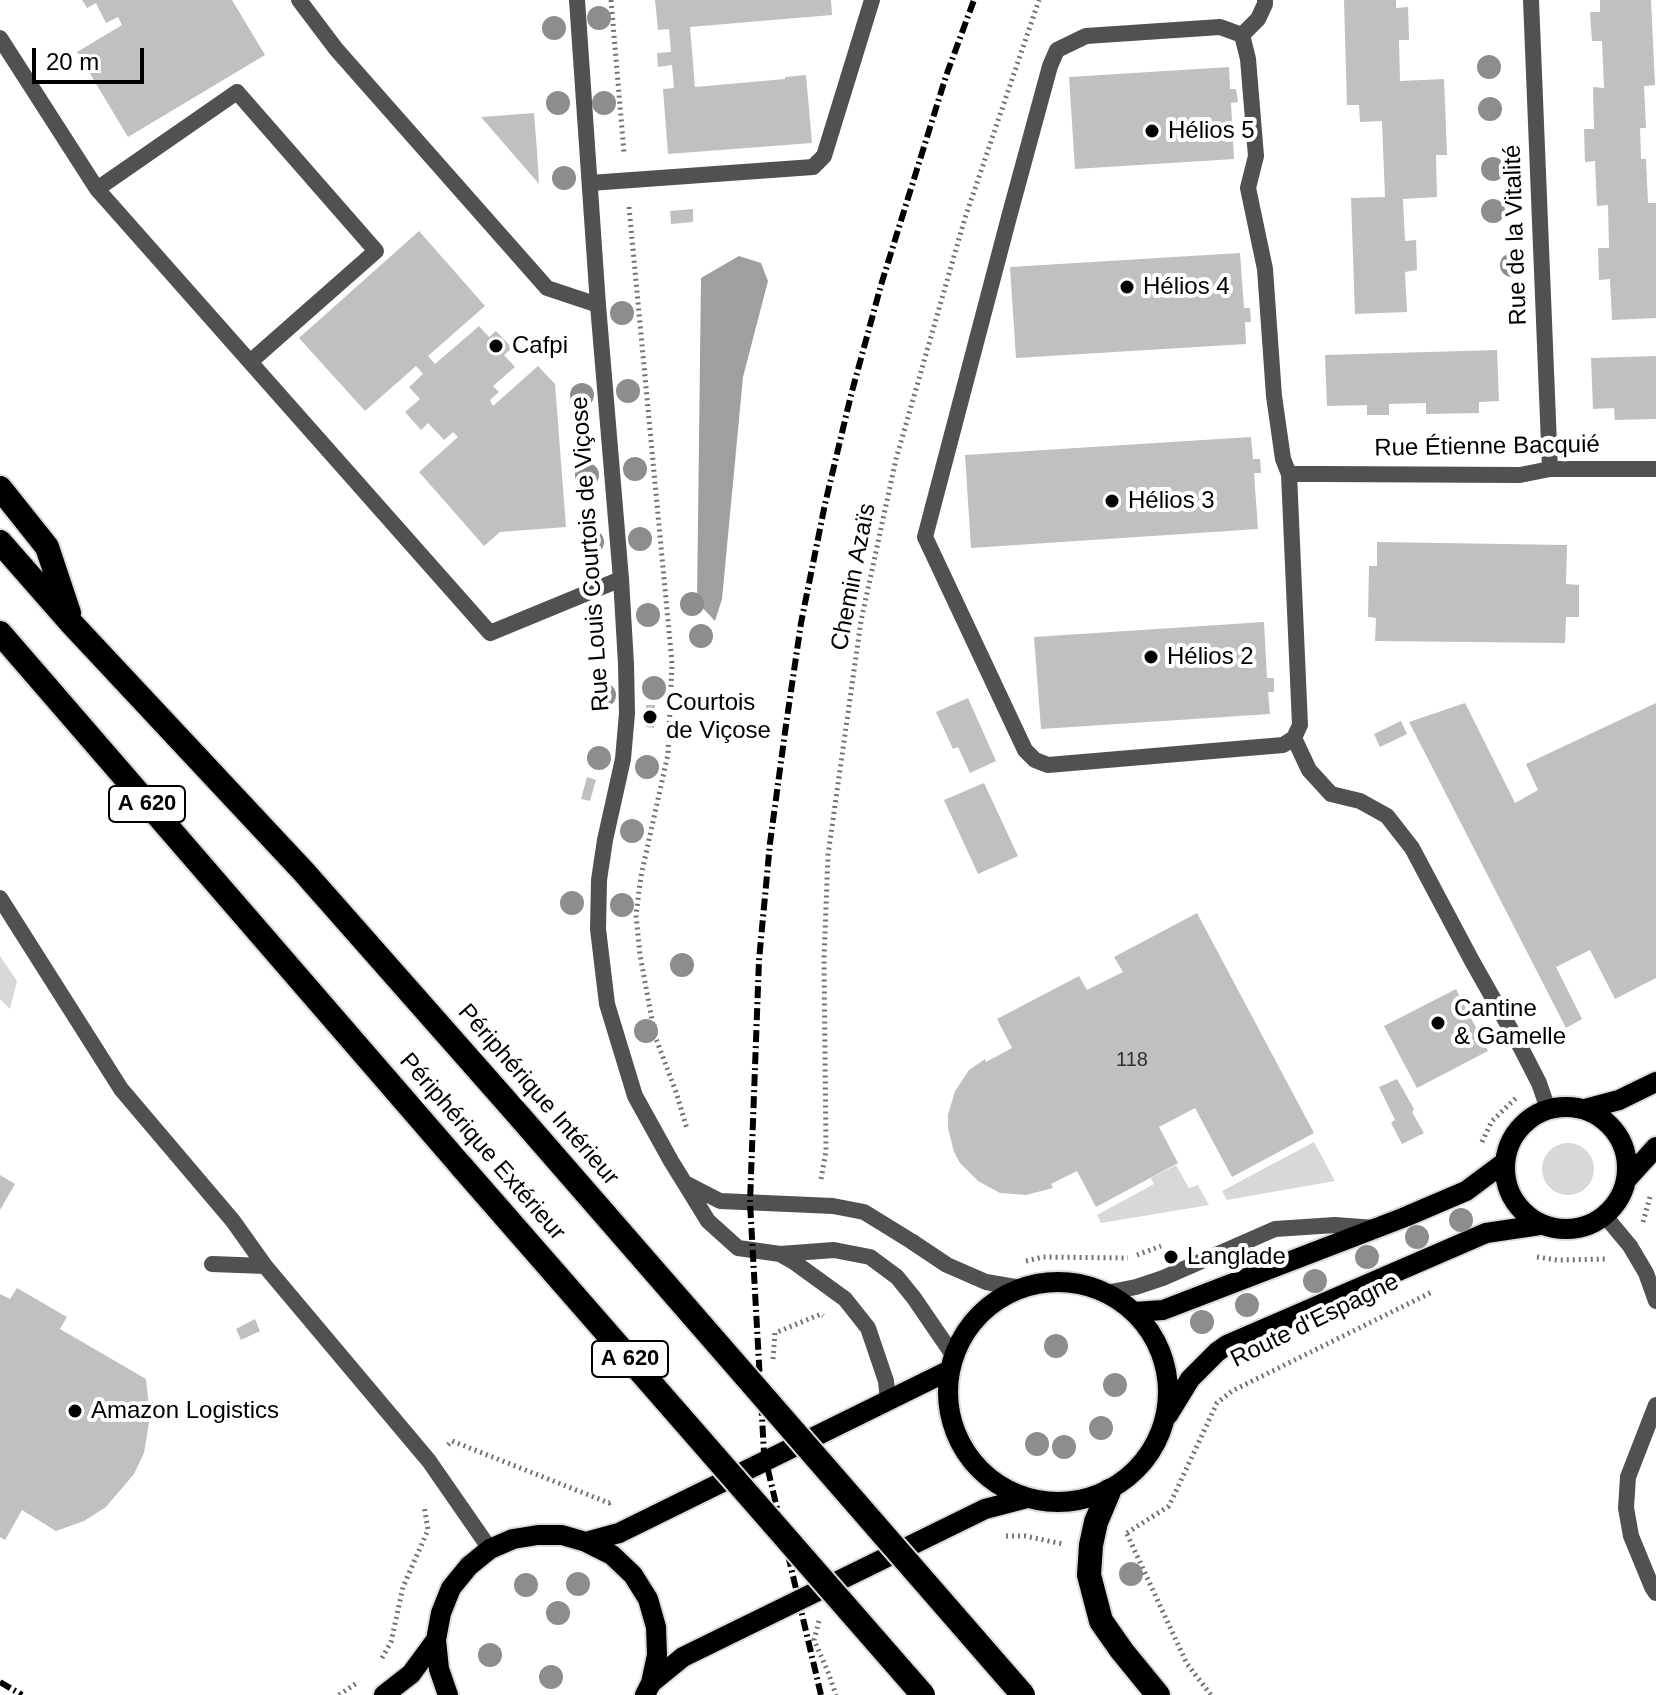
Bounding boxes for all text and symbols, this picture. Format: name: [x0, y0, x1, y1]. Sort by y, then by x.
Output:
scale bar: [36, 32, 148, 82]
text: 20 m: [46, 48, 99, 75]
place label: Hélios 5: [1168, 117, 1255, 145]
marker: Hélios 5: [1143, 122, 1161, 140]
street label: Rue de la Vitalité: [1498, 144, 1534, 326]
place label: Hélios 4: [1143, 273, 1230, 301]
marker: Hélios 4: [1118, 278, 1136, 296]
place label: Cafpi: [512, 332, 568, 360]
marker: Cafpi: [487, 337, 505, 355]
street label: Rue Louis Courtois de Viçose: [566, 396, 616, 712]
street label: Rue Étienne Bacquié: [1374, 431, 1600, 463]
place label: Hélios 3: [1128, 487, 1215, 515]
marker: Hélios 3: [1103, 492, 1121, 510]
street label: Chemin Azaïs: [826, 501, 882, 653]
place label: Hélios 2: [1167, 643, 1254, 671]
marker: Hélios 2: [1142, 648, 1160, 666]
place label: Courtois de Viçose: [666, 689, 771, 745]
marker: Courtois de Viçose: [641, 708, 659, 726]
road number: A 620: [109, 786, 185, 822]
place label: Cantine & Gamelle: [1454, 995, 1566, 1051]
street label: Périphérique Intérieur: [451, 998, 625, 1192]
marker: Cantine & Gamelle: [1429, 1014, 1447, 1032]
street label: Périphérique Extérieur: [393, 1047, 571, 1247]
house number: 118: [1116, 1048, 1148, 1072]
place label: Langlade: [1187, 1243, 1286, 1271]
marker: Langlade: [1162, 1248, 1180, 1266]
street label: Route d'Espagne: [1226, 1268, 1404, 1374]
road number: A 620: [592, 1341, 668, 1377]
place label: Amazon Logistics: [91, 1397, 279, 1425]
marker: Amazon Logistics: [66, 1402, 84, 1420]

